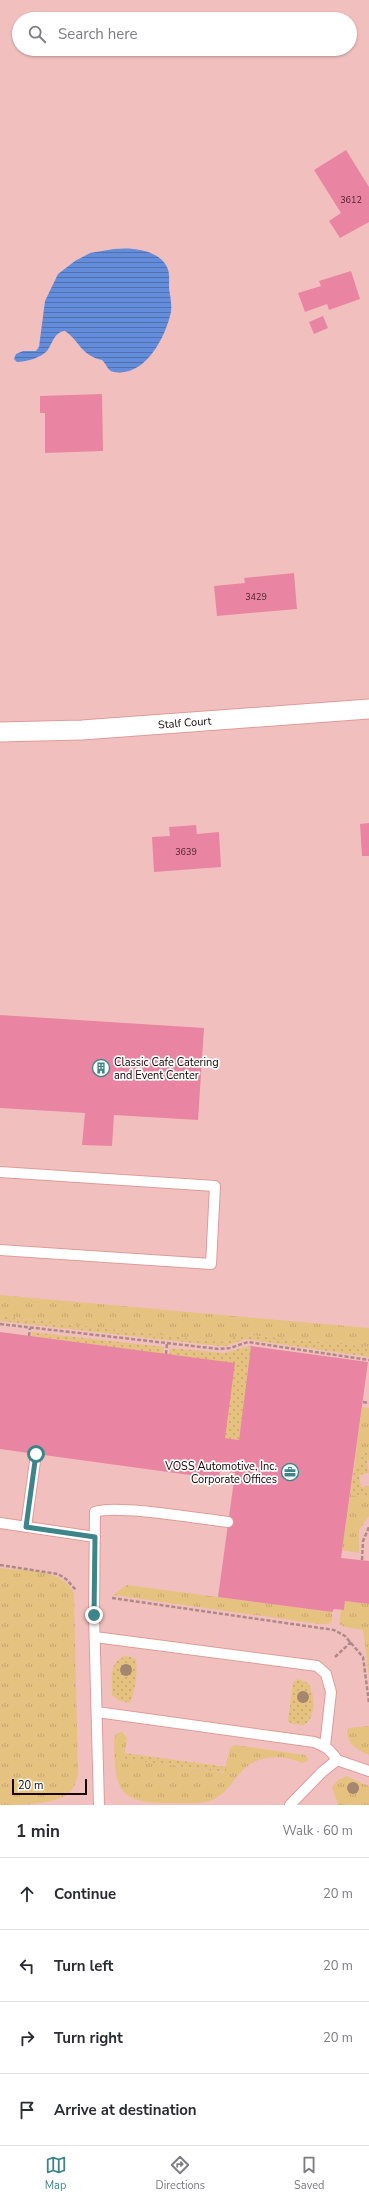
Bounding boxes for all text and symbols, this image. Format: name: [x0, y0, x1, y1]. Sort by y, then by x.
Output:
search box: [12, 12, 357, 56]
icon: search: [26, 23, 48, 45]
text: Search here: [58, 24, 138, 44]
house number: 3612: [340, 194, 362, 206]
house number: 3429: [245, 591, 267, 603]
street label: Stalf Court: [157, 713, 212, 732]
house number: 3639: [175, 846, 197, 858]
place label: Classic Cafe Catering and Event Center: [114, 1055, 219, 1083]
building icon: Classic Cafe Catering and Event Center: [91, 1058, 111, 1078]
route start: [27, 1445, 45, 1463]
place label: VOSS Automotive, Inc. Corporate Offices: [164, 1459, 277, 1487]
office icon: VOSS Automotive, Inc. Corporate Offices: [280, 1462, 300, 1482]
route end: [85, 1606, 103, 1624]
scale bar: [12, 1777, 87, 1796]
text: 20 m: [18, 1778, 43, 1793]
text: 1 min: [16, 1820, 60, 1843]
text: Walk · 60 m: [282, 1822, 353, 1840]
icon: ahead: [16, 1883, 38, 1905]
text: Continue: [54, 1884, 116, 1904]
text: 20 m: [323, 1885, 353, 1903]
icon: left: [16, 1955, 38, 1977]
text: Turn left: [54, 1956, 113, 1976]
text: 20 m: [323, 1957, 353, 1975]
icon: right: [16, 2027, 38, 2049]
text: Turn right: [54, 2028, 123, 2048]
text: 20 m: [323, 2029, 353, 2047]
icon: arrive: [16, 2099, 38, 2121]
text: Arrive at destination: [54, 2100, 197, 2120]
tab: Map: [45, 2154, 67, 2193]
tab: Directions: [156, 2154, 205, 2193]
tab: Saved: [294, 2154, 324, 2193]

